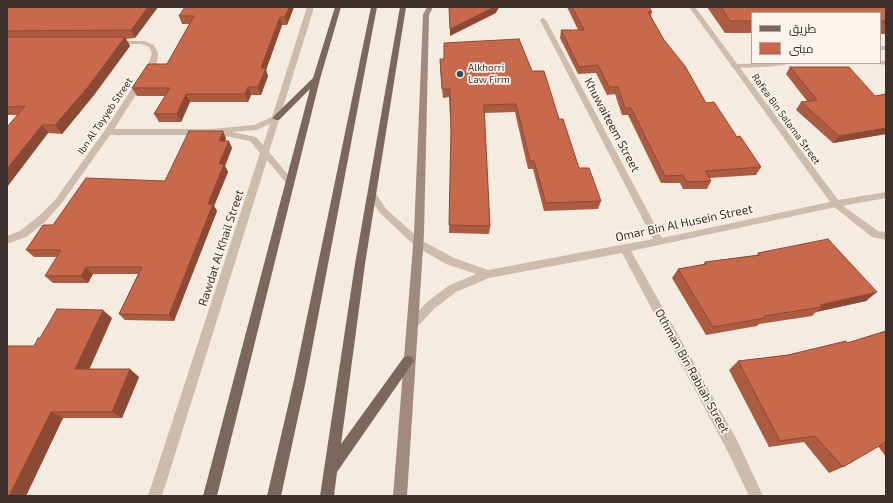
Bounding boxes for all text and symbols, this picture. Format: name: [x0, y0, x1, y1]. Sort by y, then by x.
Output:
legend: [751, 12, 881, 64]
text: طريق: [789, 21, 816, 35]
text: مبنى: [789, 41, 814, 55]
place label: Alkhorri Law Firm: [468, 62, 510, 86]
marker: Alkhorri Law Firm: [455, 69, 465, 79]
street label: Rafea Bin Salama Street: [749, 71, 823, 167]
street label: Ibn Al Tayyeb Street: [75, 75, 135, 157]
street label: Khuwaiteem Street: [581, 76, 643, 174]
street label: Rawdat Al Khail Street: [195, 188, 247, 308]
street label: Omar Bin Al Husein Street: [614, 201, 754, 245]
street label: Othman Bin Rabiah Street: [652, 306, 732, 436]

